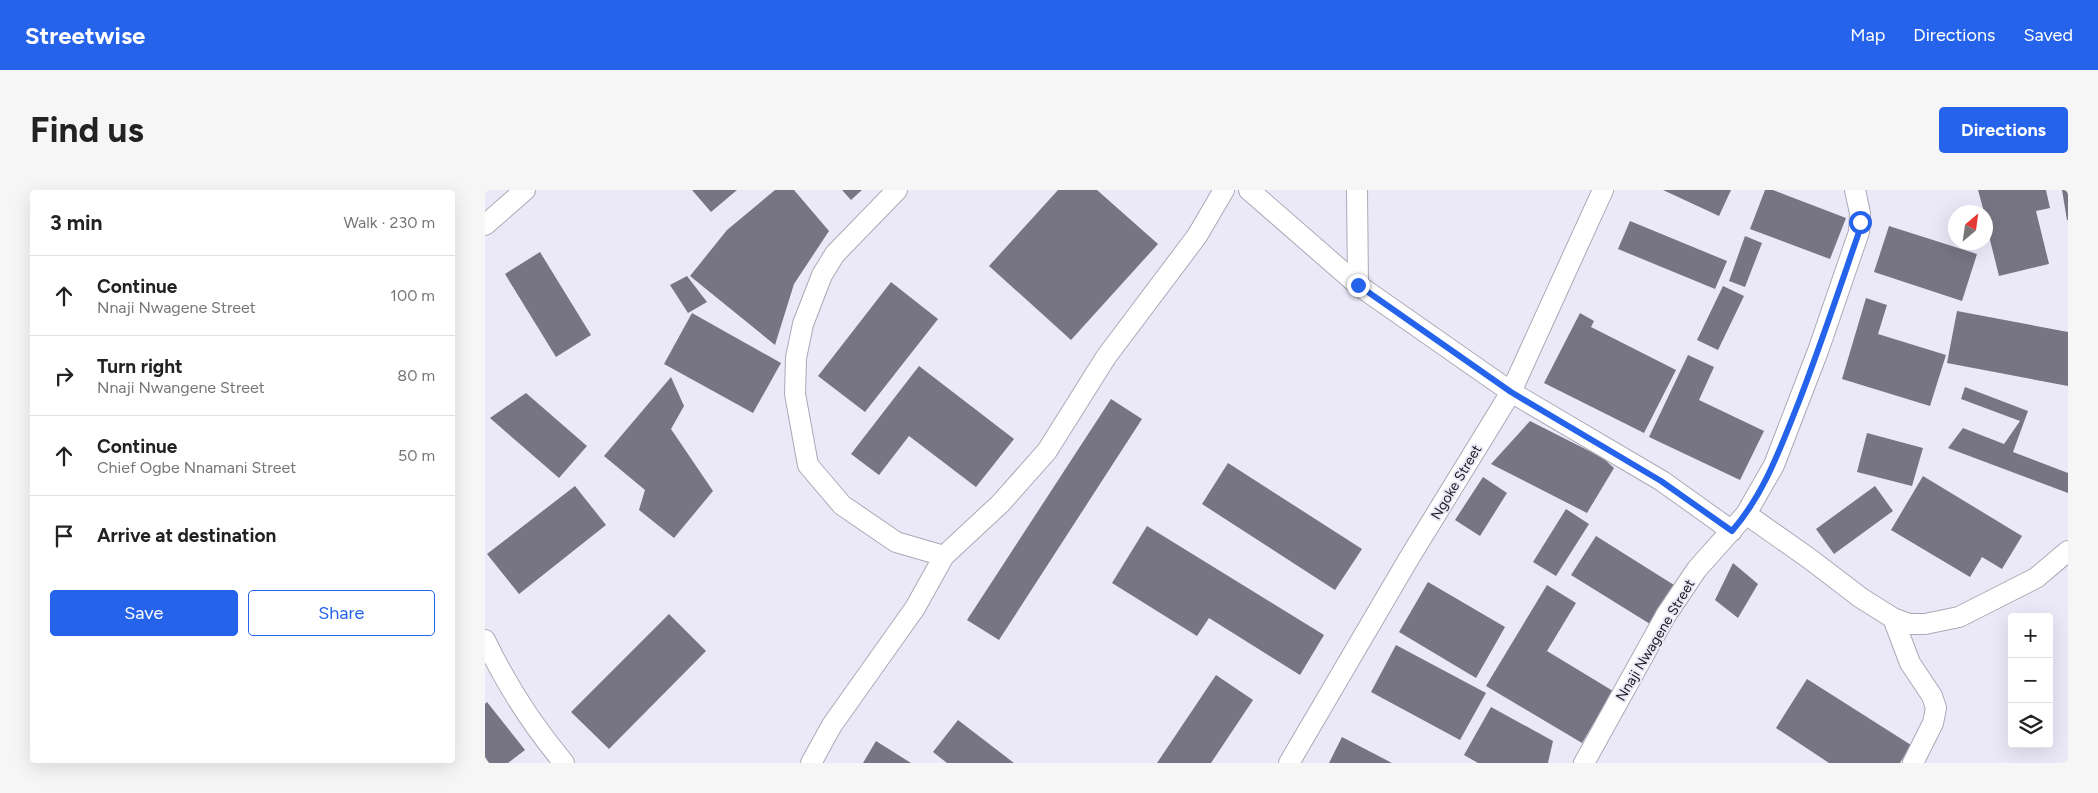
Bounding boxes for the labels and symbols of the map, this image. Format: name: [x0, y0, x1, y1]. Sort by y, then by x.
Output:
north arrow: [1948, 205, 1993, 250]
route start: [1849, 211, 1872, 234]
route end: [1347, 274, 1370, 297]
street label: Ngoke Street: [1427, 442, 1485, 523]
street label: Nnaji Nwagene Street: [1612, 576, 1699, 704]

